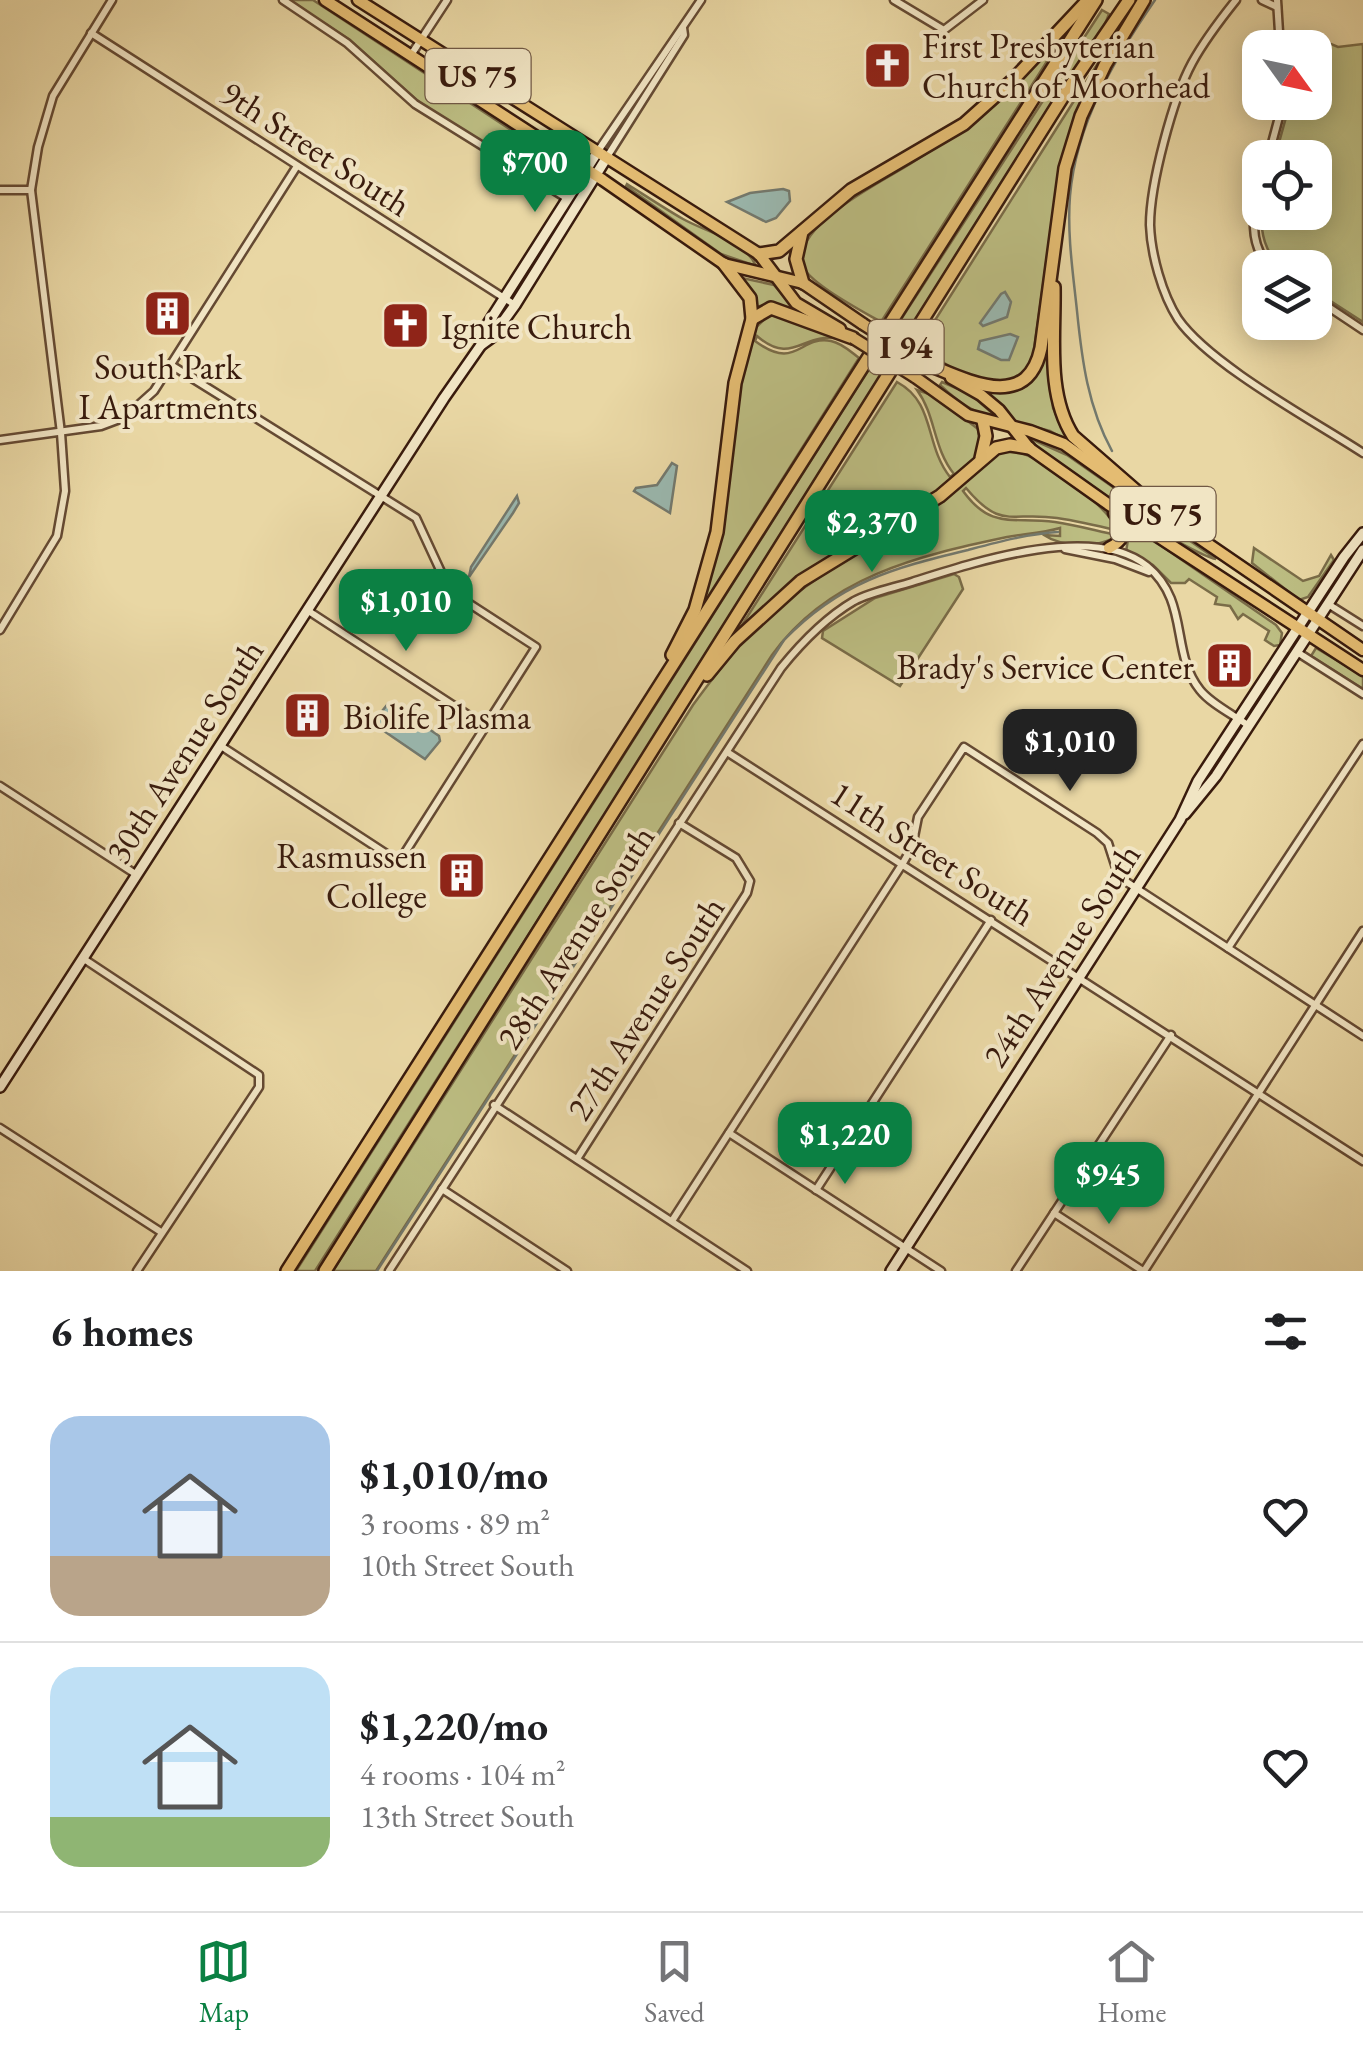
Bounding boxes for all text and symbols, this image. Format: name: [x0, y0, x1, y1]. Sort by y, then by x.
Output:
place label: First Presbyterian Church of Moorhead: [922, 23, 1211, 108]
north arrow: [1242, 30, 1332, 120]
map controls: [1242, 30, 1332, 340]
church icon: First Presbyterian Church of Moorhead: [861, 39, 913, 91]
road number: US 75: [426, 49, 530, 103]
street label: 9th Street South: [212, 70, 420, 226]
pin: $700: [476, 130, 594, 215]
button: locate: [1242, 140, 1332, 230]
text: $700: [502, 141, 568, 183]
button: layers: [1242, 250, 1332, 340]
building icon: South Park I Apartments: [142, 288, 194, 340]
church icon: Ignite Church: [380, 300, 432, 352]
place label: Ignite Church: [441, 304, 632, 349]
road number: I 94: [868, 320, 944, 374]
place label: South Park I Apartments: [79, 344, 257, 429]
road number: US 75: [1110, 487, 1216, 541]
pin: $2,370: [791, 490, 953, 575]
text: $2,370: [827, 501, 917, 543]
pin: $1,010: [325, 569, 487, 654]
text: $1,010: [361, 580, 451, 622]
street label: 30th Avenue South: [95, 630, 273, 872]
building icon: Brady's Service Center: [1203, 640, 1255, 692]
place label: Brady's Service Center: [896, 644, 1194, 689]
building icon: Biolife Plasma: [282, 690, 334, 742]
place label: Biolife Plasma: [343, 694, 531, 739]
pin: $1,010: [989, 709, 1151, 794]
text: $1,010: [1025, 720, 1115, 762]
street label: 11th Street South: [822, 770, 1044, 936]
street label: 28th Avenue South: [486, 816, 664, 1058]
place label: Rasmussen College: [276, 833, 427, 918]
street label: 24th Avenue South: [972, 834, 1150, 1076]
building icon: Rasmussen College: [436, 849, 488, 901]
street label: 27th Avenue South: [556, 887, 734, 1129]
pin: $1,220: [764, 1102, 926, 1187]
text: $1,220: [800, 1113, 890, 1155]
pin: $945: [1050, 1142, 1168, 1227]
text: $945: [1076, 1153, 1142, 1195]
text: 6 homes: [50, 1304, 193, 1359]
icon: filters: [1258, 1304, 1313, 1359]
text: $1,010/mo: [360, 1447, 548, 1502]
icon: home: [130, 1456, 250, 1576]
icon: heart: [1258, 1489, 1313, 1544]
text: 3 rooms · 89 m²: [360, 1502, 550, 1544]
text: 10th Street South: [360, 1544, 574, 1586]
text: $1,220/mo: [360, 1698, 548, 1753]
icon: home: [130, 1707, 250, 1827]
icon: heart: [1258, 1740, 1313, 1795]
text: 4 rooms · 104 m²: [360, 1753, 566, 1795]
text: 13th Street South: [360, 1795, 574, 1837]
tab: Map: [196, 1934, 251, 2030]
tab: Saved: [644, 1934, 704, 2030]
tab: Home: [1097, 1934, 1167, 2030]

